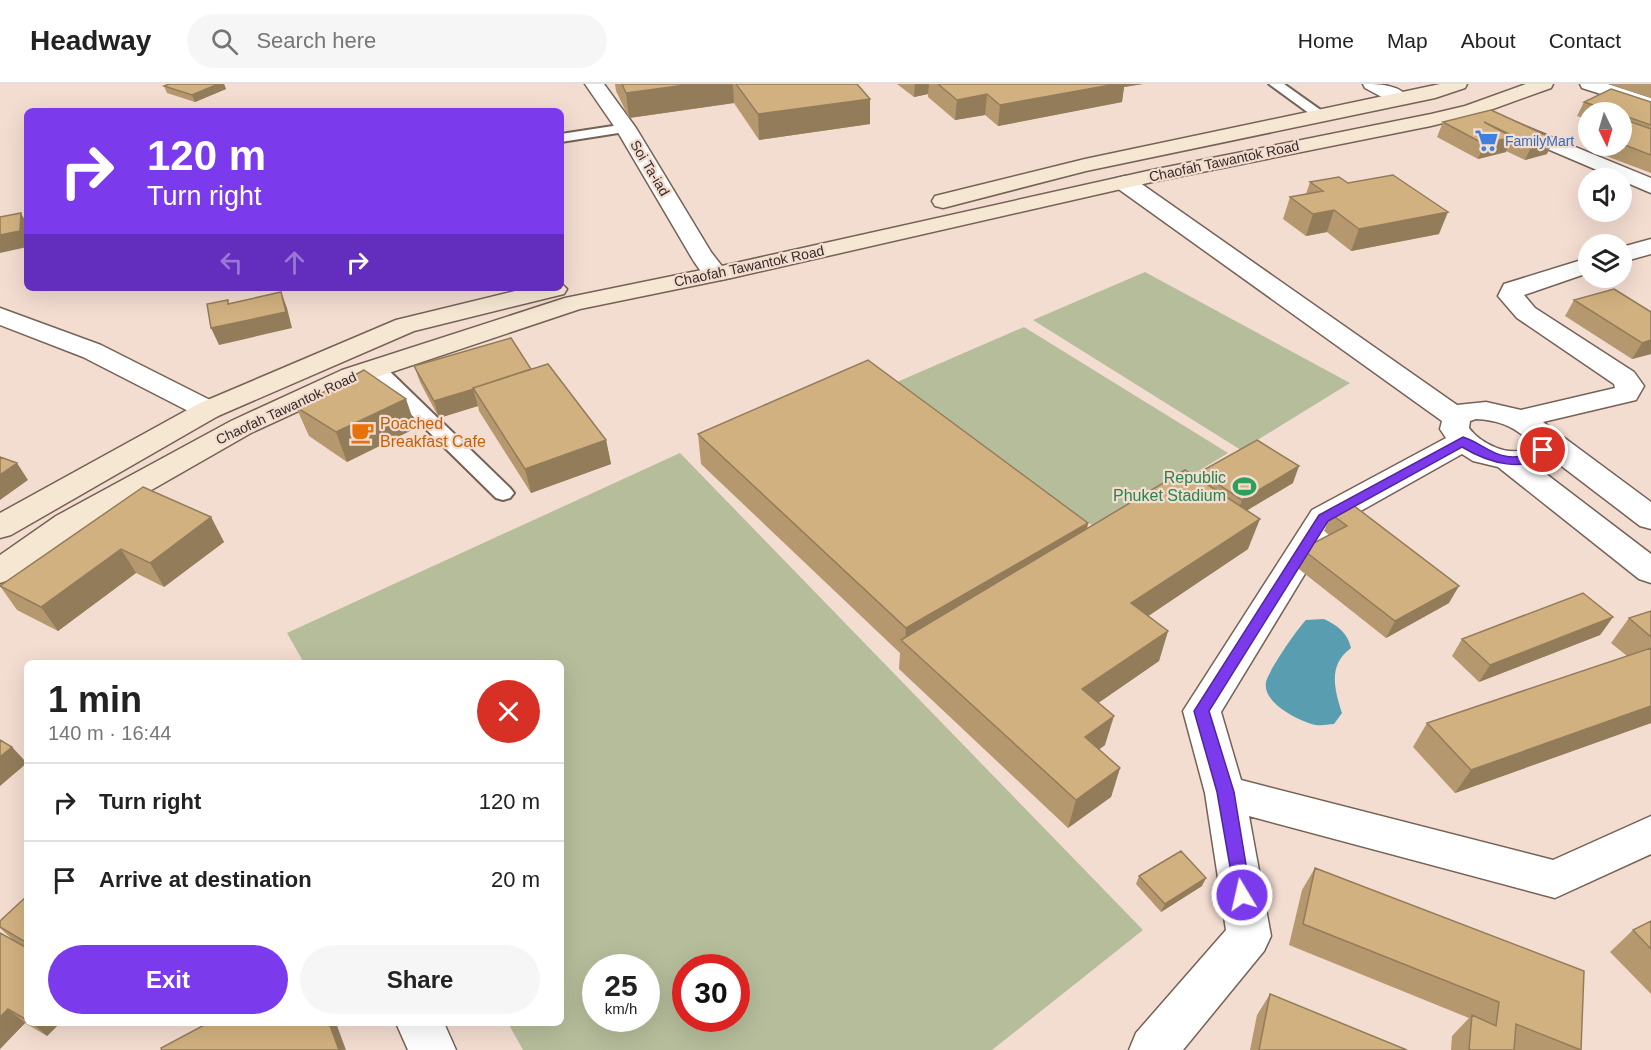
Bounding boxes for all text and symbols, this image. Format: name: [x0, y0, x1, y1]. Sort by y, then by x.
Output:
search box: [187, 14, 607, 68]
text: Headway: [30, 25, 151, 56]
icon: search: [208, 25, 241, 58]
text: Search here: [256, 28, 376, 53]
text: Home: [1298, 29, 1354, 52]
text: Map: [1387, 29, 1428, 52]
text: About: [1461, 29, 1516, 52]
text: Contact: [1549, 29, 1621, 52]
north arrow: [1578, 102, 1632, 156]
map controls: [1578, 102, 1632, 288]
supermarket icon: FamilyMart: [1474, 128, 1500, 154]
icon: right: [48, 132, 126, 210]
text: 120 m: [147, 132, 266, 179]
place label: FamilyMart: [1505, 133, 1574, 149]
street label: Soi Ta-iad: [627, 137, 673, 199]
street label: Chaofah Tawantok Road: [1147, 137, 1301, 185]
button: sound: [1578, 168, 1632, 222]
text: Turn right: [147, 181, 262, 211]
button: layers: [1578, 234, 1632, 288]
street label: Chaofah Tawantok Road: [672, 242, 826, 290]
icon: left: [215, 246, 248, 279]
icon: ahead: [278, 246, 311, 279]
icon: right: [341, 246, 374, 279]
street label: Chaofah Tawantok Road: [213, 368, 359, 448]
place label: Poached Breakfast Cafe: [380, 415, 486, 450]
cafe icon: Poached Breakfast Cafe: [349, 419, 375, 445]
pin: [1517, 424, 1568, 475]
icon: arrive: [1526, 433, 1559, 466]
place label: Republic Phuket Stadium: [1113, 469, 1226, 504]
sports icon: Republic Phuket Stadium: [1231, 473, 1257, 499]
text: 1 min: [48, 679, 142, 720]
button: close: [477, 680, 540, 743]
text: 140 m · 16:44: [48, 722, 171, 744]
icon: right: [48, 786, 81, 819]
text: Turn right: [99, 789, 201, 814]
text: 120 m: [479, 789, 540, 814]
position arrow: [1210, 863, 1274, 927]
icon: arrive: [48, 864, 81, 897]
text: Arrive at destination: [99, 867, 312, 892]
text: 20 m: [491, 867, 540, 892]
button: Exit: [48, 945, 288, 1014]
button: Share: [300, 945, 540, 1014]
speed limit sign: 30: [672, 954, 750, 1032]
text: 25: [604, 969, 638, 1002]
text: km/h: [605, 1000, 637, 1017]

